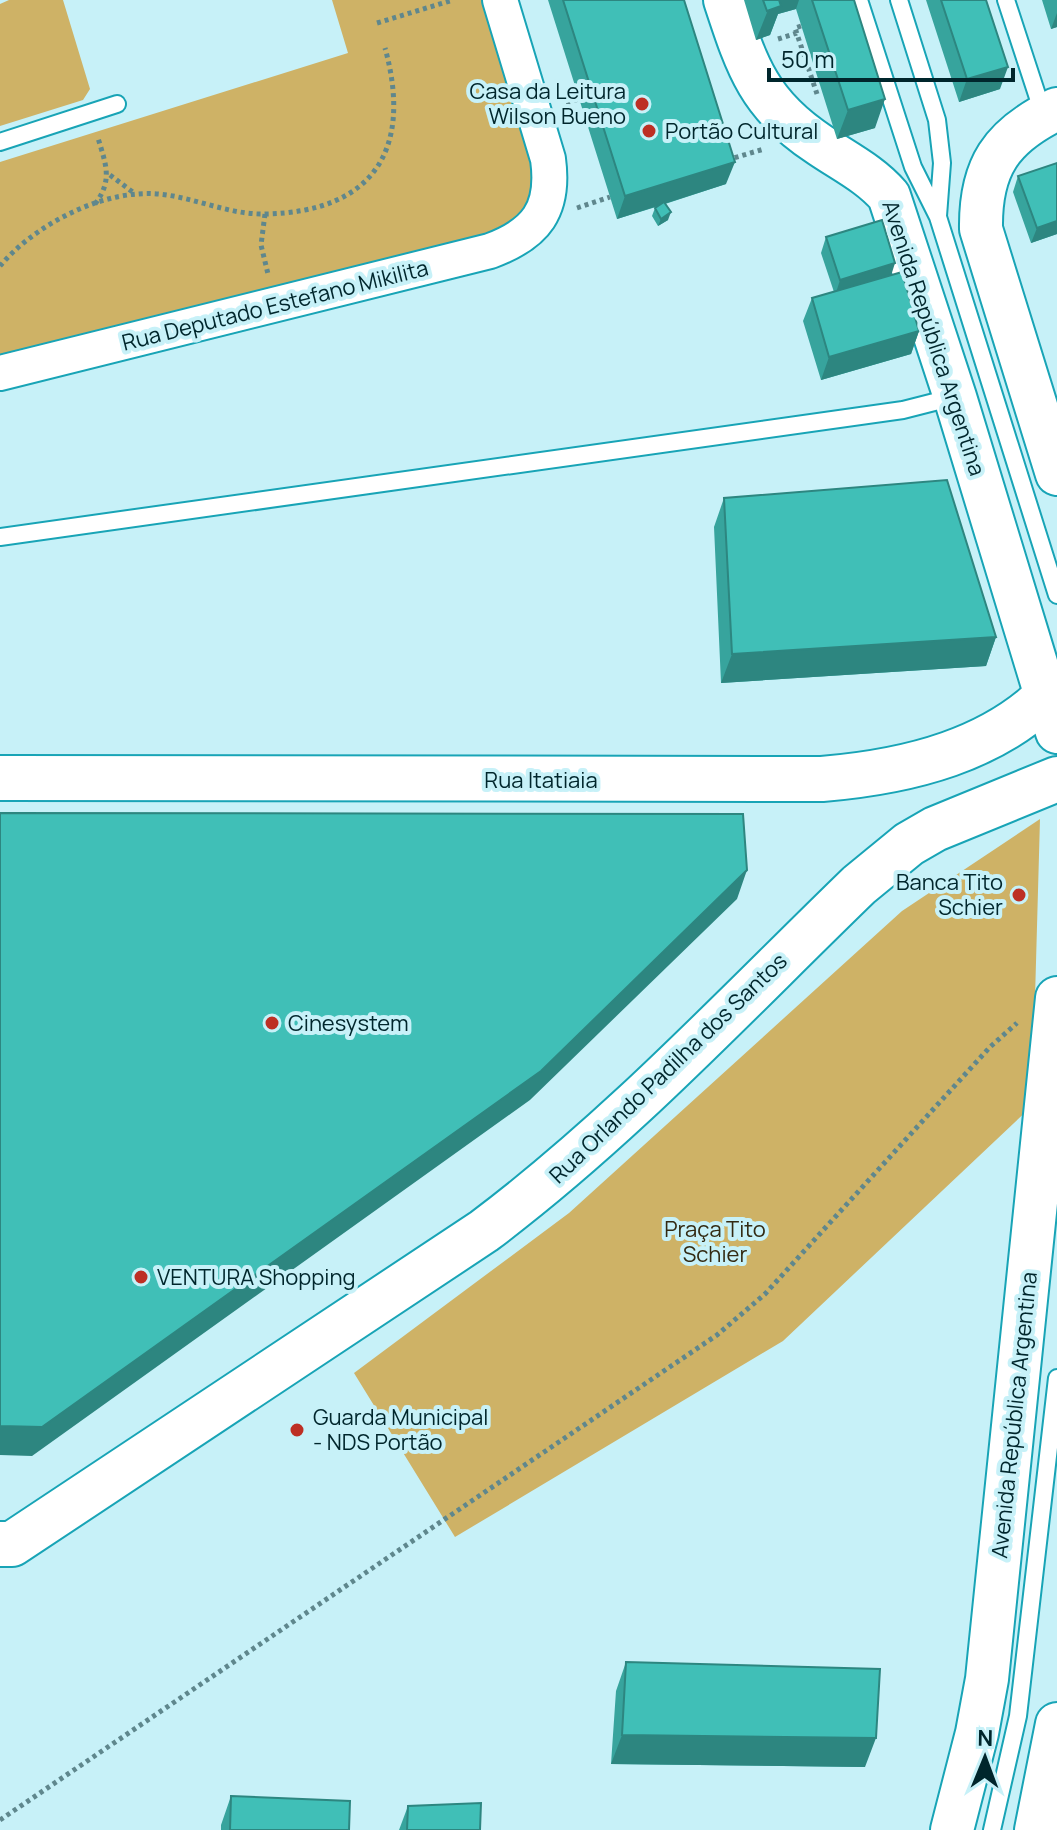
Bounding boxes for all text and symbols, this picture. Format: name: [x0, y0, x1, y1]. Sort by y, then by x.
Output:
scale bar: [769, 32, 1013, 82]
text: 50 m: [781, 42, 835, 75]
place label: Casa da Leitura Wilson Bueno: [469, 76, 626, 131]
marker: Casa da Leitura Wilson Bueno: [633, 95, 651, 113]
place label: Portão Cultural: [665, 116, 818, 146]
marker: Portão Cultural: [640, 122, 658, 140]
street label: Avenida República Argentina: [875, 196, 993, 480]
street label: Rua Deputado Estefano Mikilita: [119, 252, 431, 358]
street label: Rua Itatiaia: [484, 765, 598, 795]
place label: Banca Tito Schier: [896, 867, 1003, 922]
marker: Banca Tito Schier: [1010, 886, 1028, 904]
street label: Rua Orlando Padilha dos Santos: [543, 946, 793, 1190]
place label: Cinesystem: [288, 1008, 409, 1038]
marker: Cinesystem: [263, 1014, 281, 1032]
park label: Praça Tito Schier: [664, 1214, 766, 1269]
place label: VENTURA Shopping: [157, 1262, 356, 1292]
marker: VENTURA Shopping: [132, 1268, 150, 1286]
street label: Avenida República Argentina: [984, 1270, 1044, 1560]
place label: Guarda Municipal - NDS Portão: [313, 1402, 488, 1457]
marker: Guarda Municipal - NDS Portão: [288, 1421, 306, 1439]
north arrow: [945, 1718, 1025, 1798]
text: N: [977, 1723, 994, 1753]

